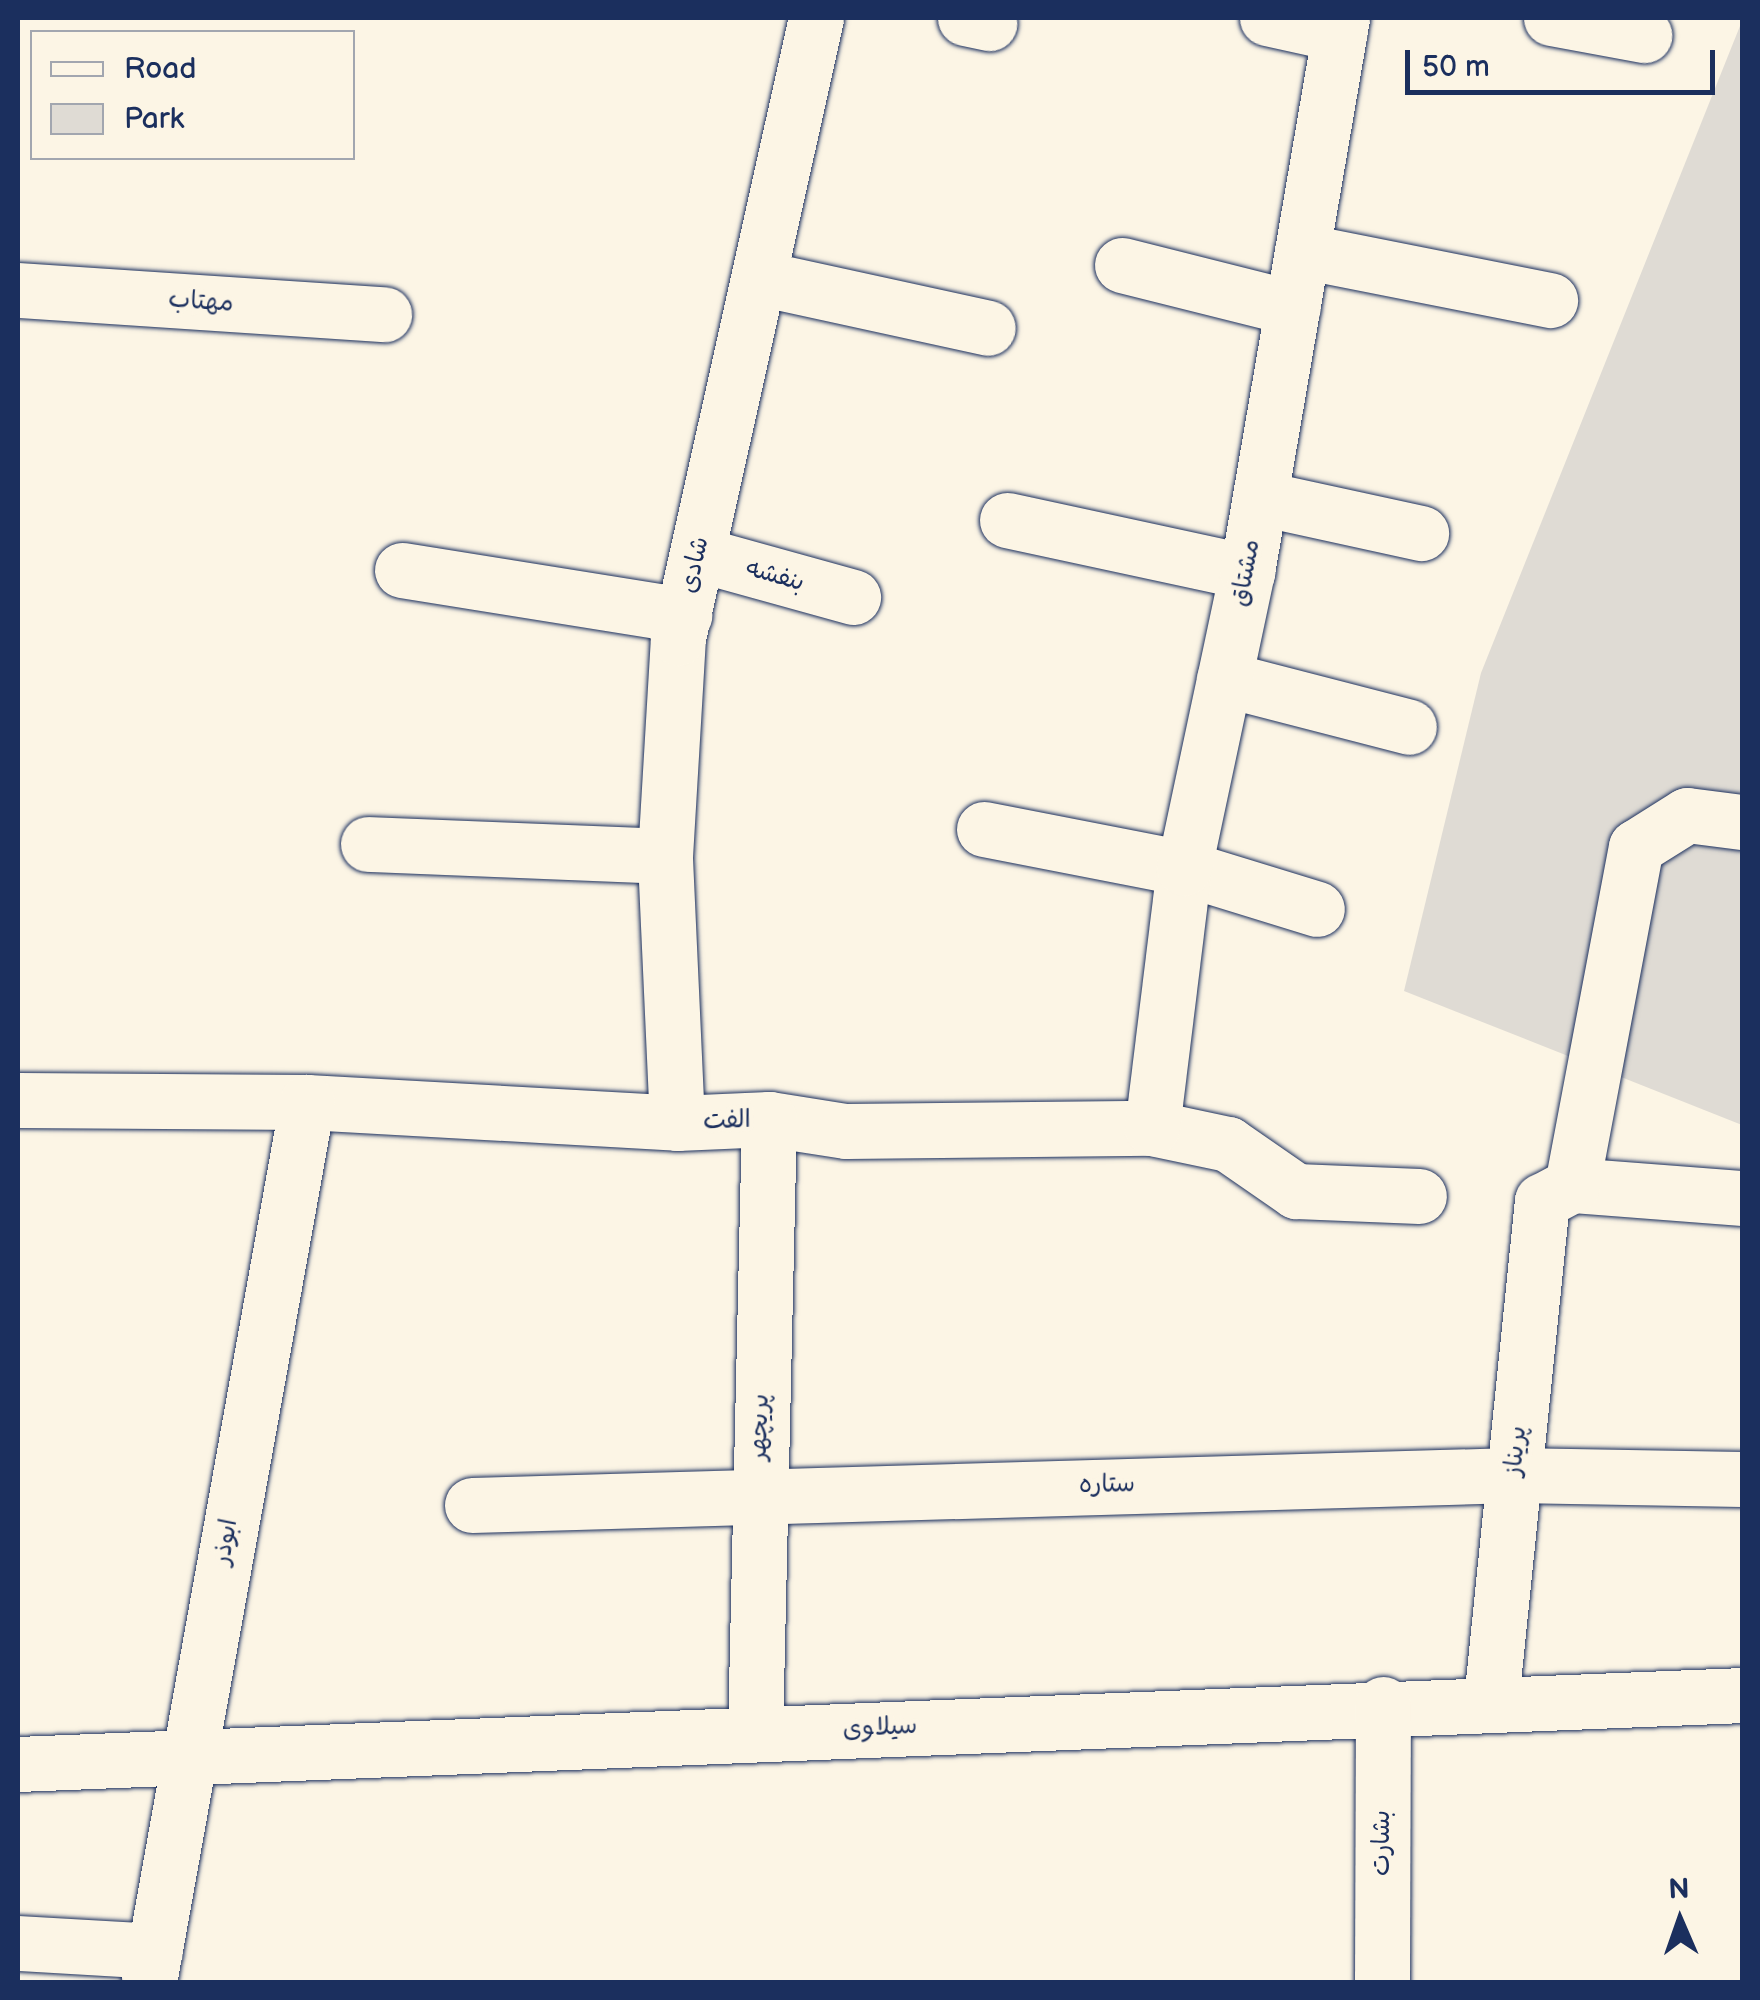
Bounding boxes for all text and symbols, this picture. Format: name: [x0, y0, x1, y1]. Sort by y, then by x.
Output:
legend: [30, 30, 355, 160]
scale bar: [1410, 30, 1720, 92]
text: 50 m: [1422, 49, 1490, 85]
text: Road: [124, 51, 197, 87]
text: Park: [124, 101, 184, 137]
street label: مهتاب: [167, 285, 235, 319]
street label: شادی: [674, 534, 716, 596]
street label: مشتاق: [1225, 537, 1267, 609]
street label: بنفشه: [742, 553, 808, 599]
street label: الفت: [703, 1105, 751, 1137]
street label: پریچهر: [744, 1393, 776, 1461]
street label: پریناز: [1498, 1424, 1534, 1478]
street label: ستاره: [1079, 1470, 1135, 1500]
street label: ابوذر: [207, 1517, 245, 1567]
street label: سیلاوی: [842, 1711, 918, 1745]
street label: بشارت: [1367, 1810, 1397, 1876]
north arrow: [1630, 1870, 1730, 1970]
text: N: [1668, 1873, 1690, 1906]

